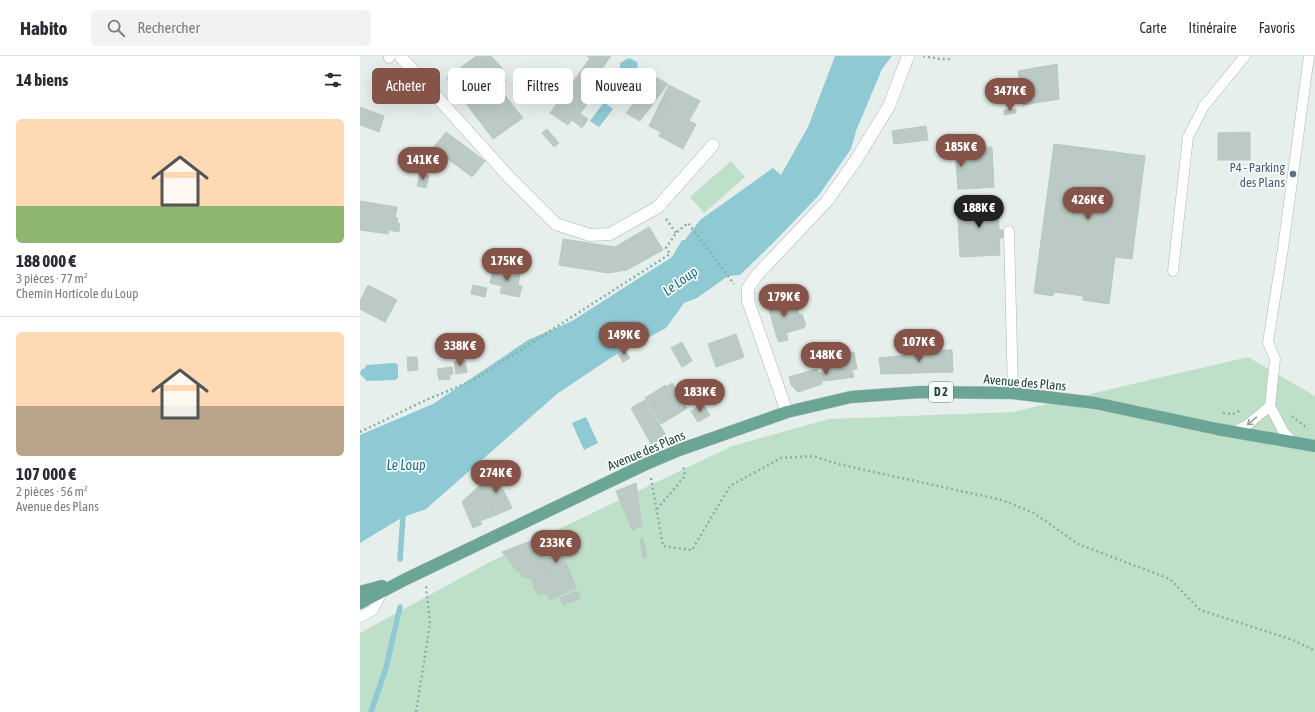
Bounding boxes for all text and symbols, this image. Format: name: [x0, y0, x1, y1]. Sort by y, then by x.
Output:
search box: [91, 10, 371, 46]
text: Habito: [20, 17, 67, 39]
icon: search: [105, 17, 127, 39]
text: Rechercher: [137, 19, 200, 36]
text: Carte: [1140, 20, 1167, 36]
text: Itinéraire: [1189, 20, 1237, 36]
text: Favoris: [1259, 20, 1295, 36]
chip: Acheter: [372, 68, 440, 104]
chip: Louer: [448, 68, 505, 104]
chip: Filtres: [513, 68, 573, 104]
chip: Nouveau: [581, 68, 656, 104]
icon: filters: [322, 69, 344, 91]
text: 14 biens: [16, 70, 68, 90]
pin: 347K €: [977, 78, 1043, 112]
text: 347K €: [994, 83, 1026, 98]
pin: 185K €: [928, 134, 994, 168]
text: 185K €: [945, 139, 977, 154]
icon: home: [144, 145, 216, 217]
pin: 141K €: [390, 147, 456, 181]
text: 141K €: [407, 152, 439, 167]
place label: P4 - Parking des Plans: [1230, 160, 1285, 190]
marker: P4 - Parking des Plans: [1288, 169, 1298, 179]
pin: 426K €: [1055, 187, 1121, 221]
text: 426K €: [1072, 192, 1104, 207]
pin: 188K €: [946, 195, 1012, 229]
text: 188K €: [963, 200, 995, 215]
pin: 175K €: [474, 248, 540, 282]
text: 188 000 €: [16, 251, 76, 271]
text: 175K €: [491, 253, 523, 268]
water label: Le Loup: [659, 263, 701, 299]
text: 3 pièces · 77 m²: [16, 271, 88, 286]
pin: 179K €: [751, 284, 817, 318]
text: Chemin Horticole du Loup: [16, 286, 138, 301]
text: 179K €: [768, 289, 800, 304]
pin: 149K €: [591, 322, 657, 356]
text: 149K €: [608, 327, 640, 342]
pin: 107K €: [886, 329, 952, 363]
pin: 338K €: [427, 333, 493, 367]
text: 107K €: [903, 334, 935, 349]
text: 338K €: [444, 338, 476, 353]
pin: 148K €: [793, 342, 859, 376]
text: 148K €: [810, 347, 842, 362]
icon: home: [144, 358, 216, 430]
street label: Avenue des Plans: [983, 371, 1067, 394]
pin: 183K €: [667, 379, 733, 413]
road number: D 2: [929, 382, 953, 402]
text: 183K €: [684, 384, 716, 399]
one-way arrow: [1247, 416, 1258, 425]
street label: Avenue des Plans: [605, 427, 688, 474]
water label: Le Loup: [386, 457, 426, 473]
pin: 274K €: [463, 460, 529, 494]
text: 107 000 €: [16, 464, 76, 484]
text: 274K €: [480, 465, 512, 480]
text: 2 pièces · 56 m²: [16, 484, 88, 499]
text: Avenue des Plans: [16, 499, 99, 514]
pin: 233K €: [523, 530, 589, 564]
text: 233K €: [540, 535, 572, 550]

